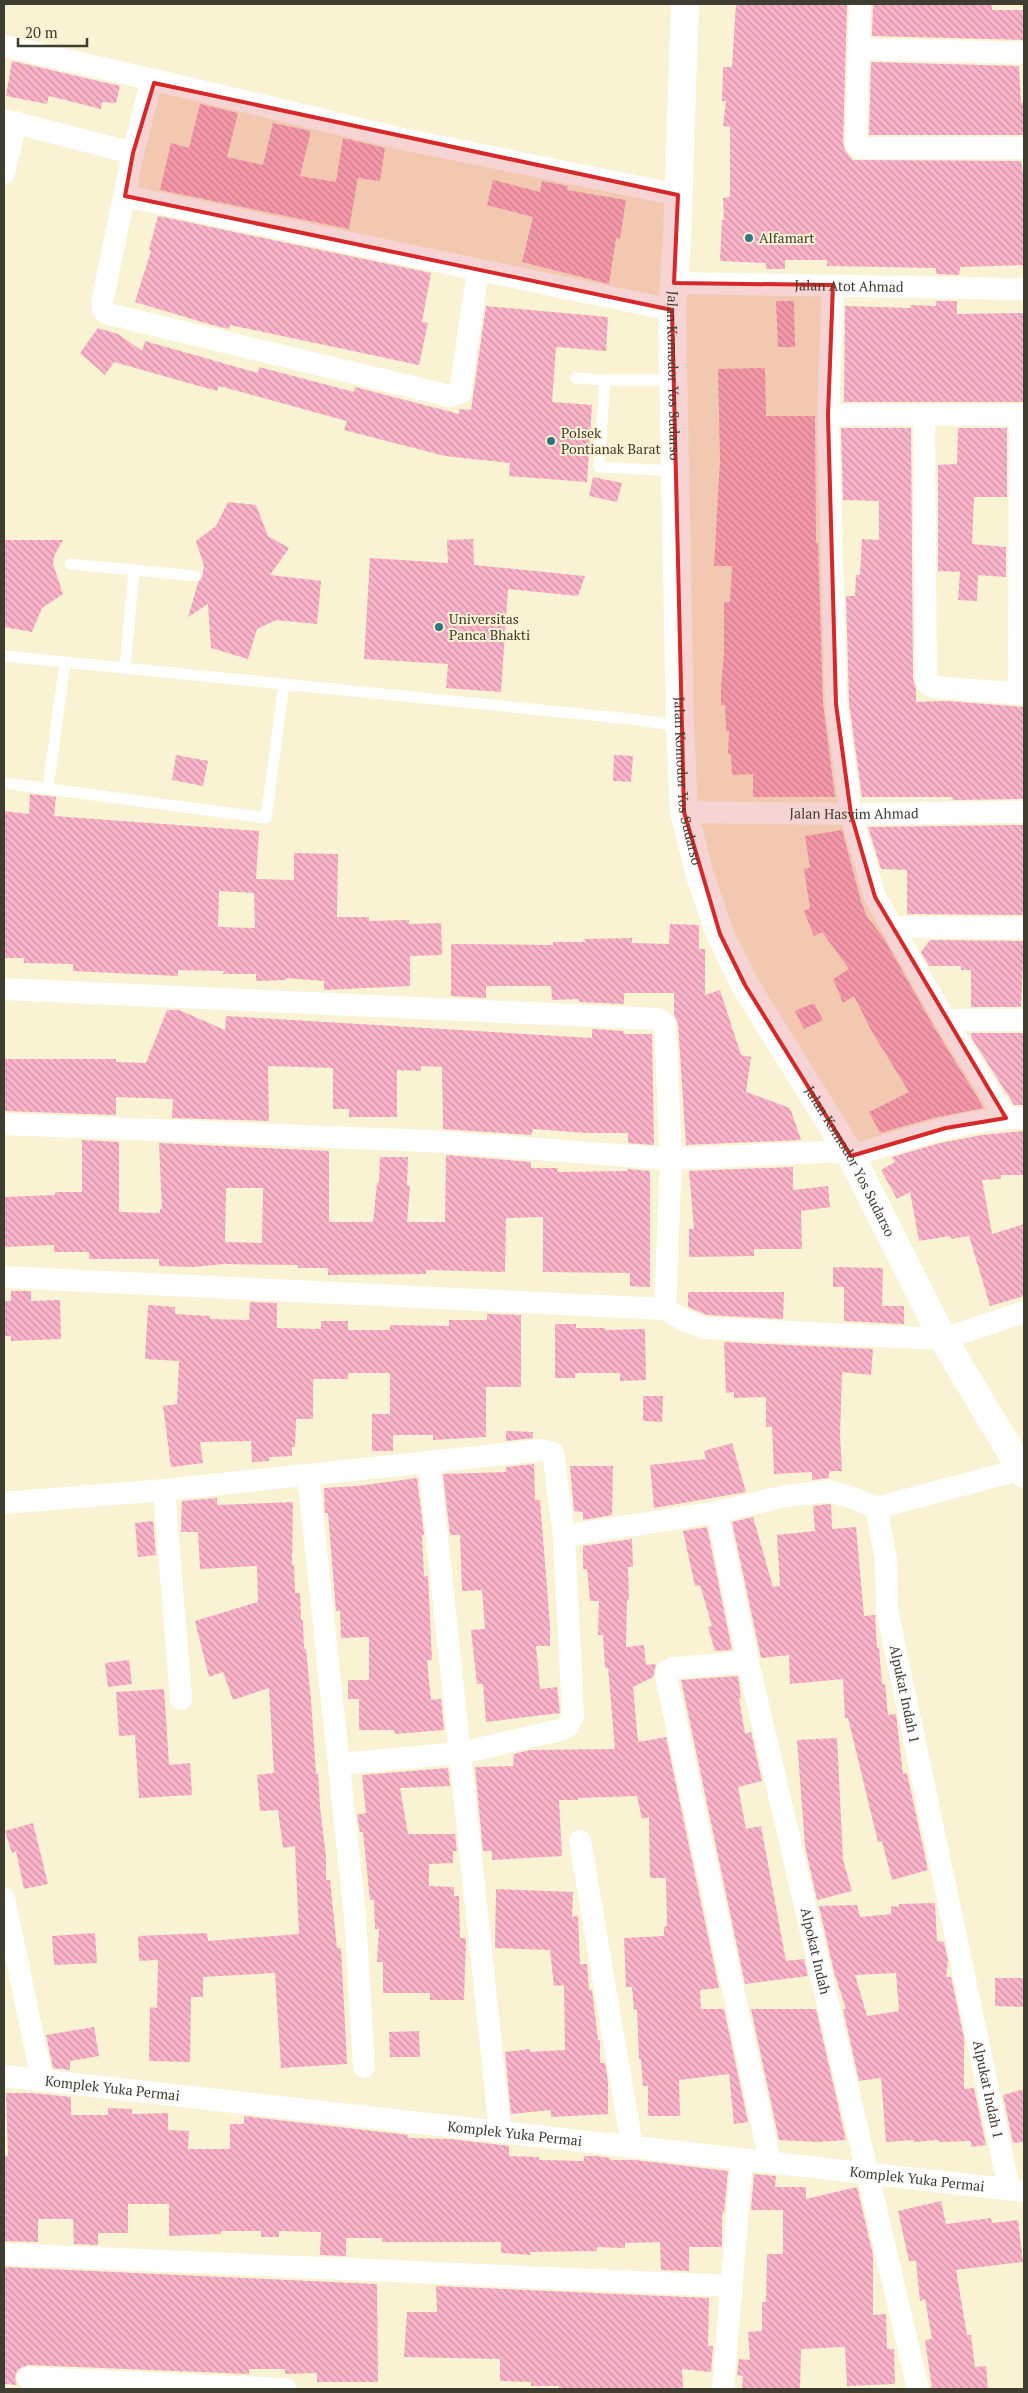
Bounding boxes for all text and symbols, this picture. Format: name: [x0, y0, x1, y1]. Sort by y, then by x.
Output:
scale bar: [18, 15, 86, 47]
text: 20 m: [25, 22, 58, 42]
place label: Alfamart: [759, 228, 815, 247]
marker: Alfamart: [743, 232, 755, 244]
street label: Jalan Atot Ahmad: [794, 275, 904, 296]
street label: Jalan Komodor Yos Sudarso: [663, 290, 685, 461]
place label: Polsek Pontianak Barat: [561, 423, 662, 458]
marker: Polsek Pontianak Barat: [545, 435, 557, 447]
place label: Universitas Panca Bhakti: [449, 609, 530, 644]
marker: Universitas Panca Bhakti: [433, 621, 445, 633]
street label: Jalan Komodor Yos Sudarso: [670, 697, 707, 867]
street label: Jalan Hasyim Ahmad: [789, 803, 919, 823]
street label: Jalan Komodor Yos Sudarso: [801, 1082, 900, 1240]
street label: Alpukat Indah 1: [886, 1643, 925, 1745]
street label: Alpokat Indah: [797, 1906, 835, 1996]
street label: Alpukat Indah 1: [969, 2038, 1008, 2140]
street label: Komplek Yuka Permai: [44, 2071, 181, 2105]
street label: Komplek Yuka Permai: [446, 2116, 583, 2150]
street label: Komplek Yuka Permai: [849, 2161, 986, 2195]

